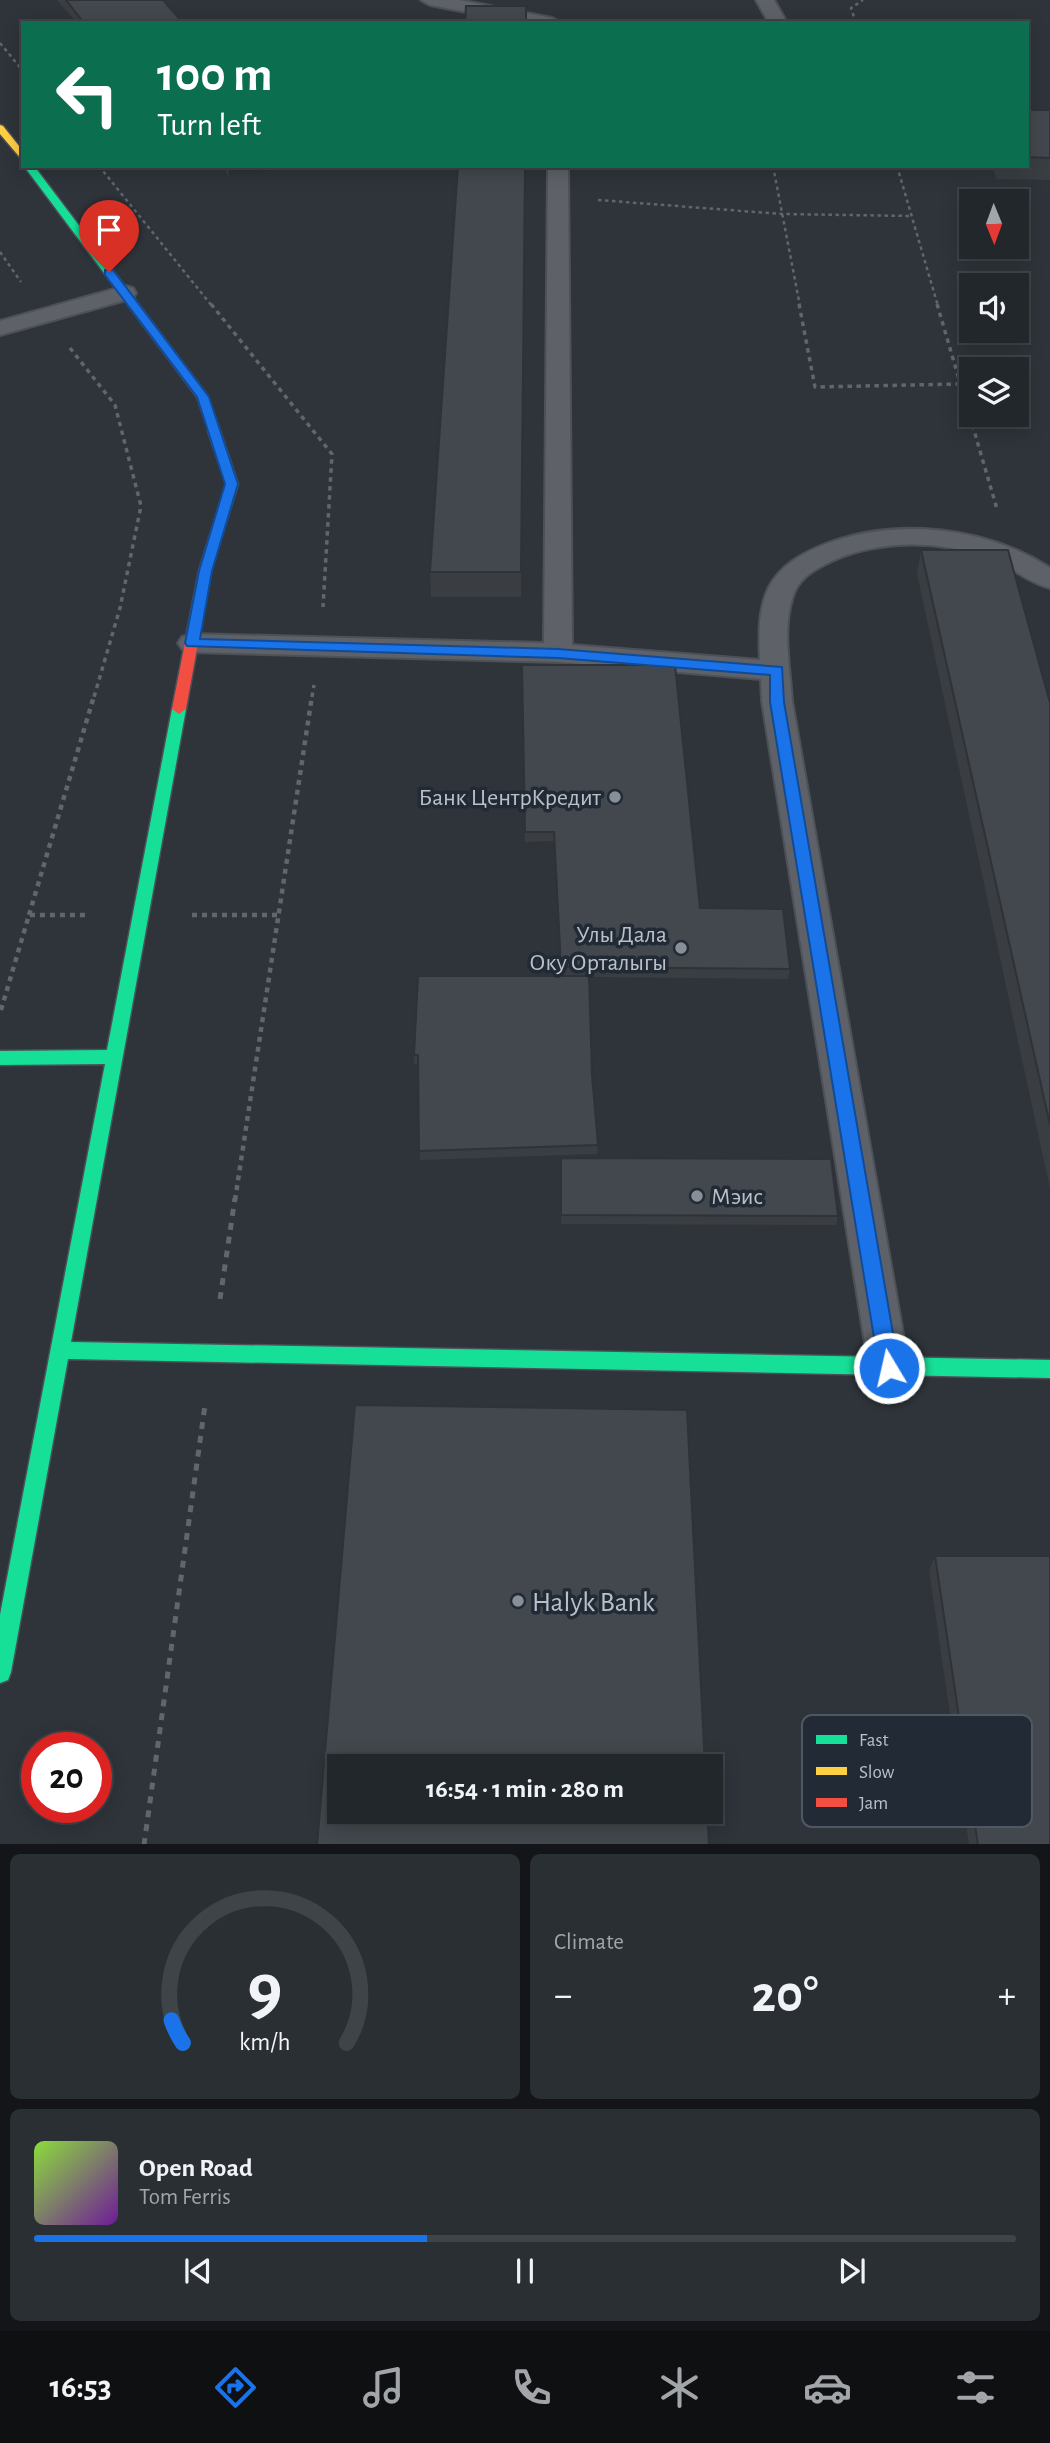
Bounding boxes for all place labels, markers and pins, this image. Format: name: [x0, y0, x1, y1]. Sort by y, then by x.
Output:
pin: [79, 200, 139, 272]
place label: Банк ЦентрКредит: [419, 786, 601, 810]
marker: Банк ЦентрКредит: [607, 789, 623, 805]
place label: Улы Дала Оку Орталыгы: [529, 923, 667, 975]
marker: Улы Дала Оку Орталыгы: [673, 940, 689, 956]
place label: Мэис: [711, 1185, 763, 1209]
marker: Мэис: [689, 1188, 705, 1204]
place label: Halyk Bank: [532, 1589, 655, 1617]
marker: Halyk Bank: [510, 1593, 526, 1609]

